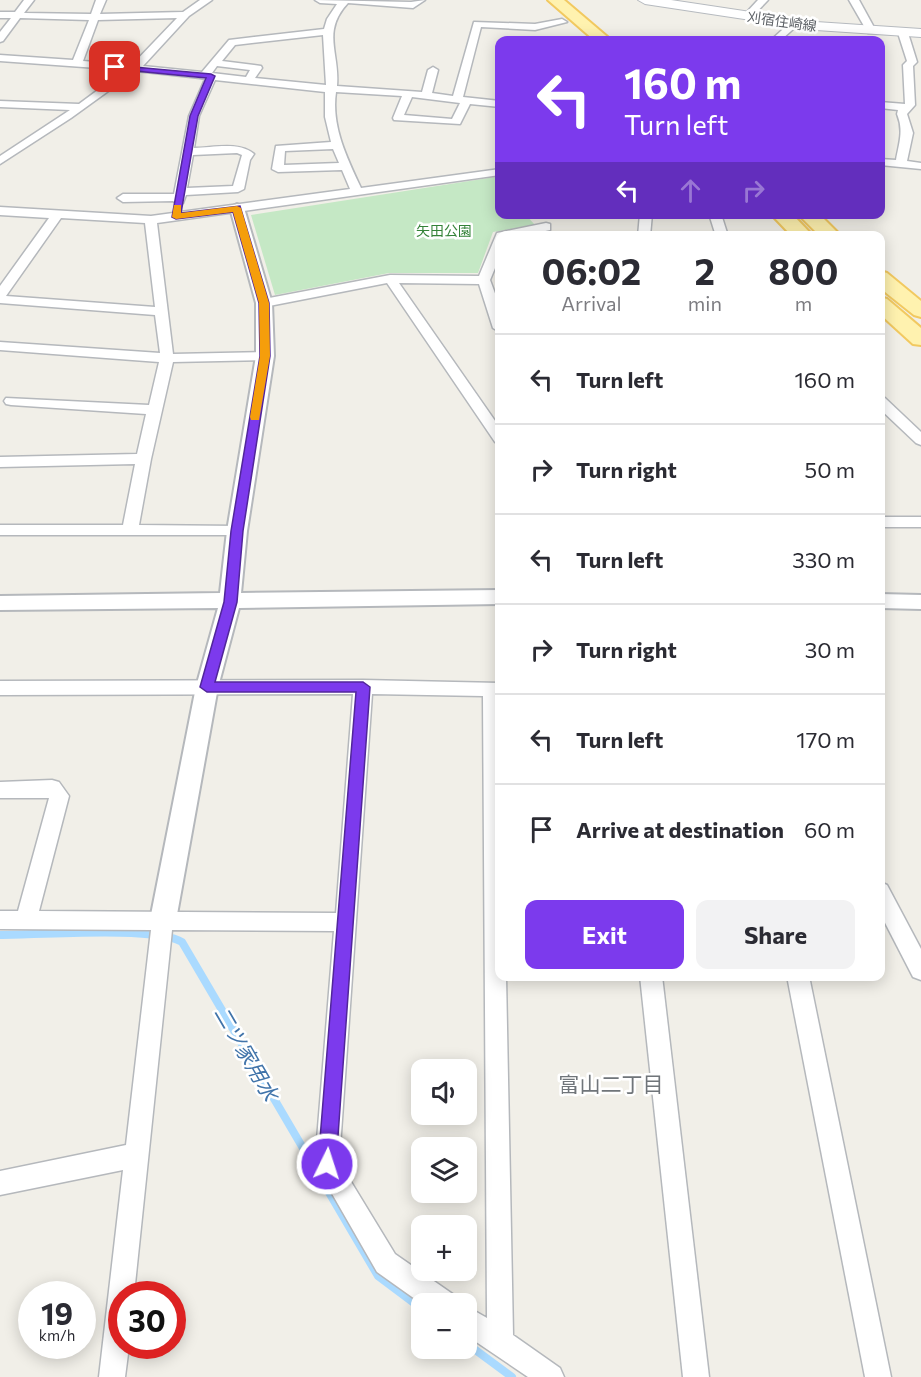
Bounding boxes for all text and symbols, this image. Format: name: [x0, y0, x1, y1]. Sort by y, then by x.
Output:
street label: 刈宿住崎線: [746, 8, 818, 34]
pin: [89, 41, 140, 92]
icon: arrive: [98, 50, 131, 83]
text: 160 m: [624, 56, 742, 108]
icon: left: [525, 60, 603, 138]
text: Turn left: [624, 108, 728, 141]
icon: left: [611, 174, 644, 207]
icon: ahead: [674, 174, 707, 207]
icon: right: [737, 174, 770, 207]
park label: 矢田公園: [416, 222, 472, 239]
text: 06:02: [541, 248, 641, 292]
text: 2: [695, 248, 715, 292]
text: 800: [768, 248, 838, 292]
text: Arrival: [561, 291, 622, 315]
text: min: [688, 291, 722, 315]
text: m: [795, 291, 812, 315]
icon: left: [525, 363, 558, 396]
text: Turn left: [576, 366, 663, 393]
text: 160 m: [794, 366, 855, 393]
icon: right: [525, 453, 558, 486]
text: Turn right: [576, 456, 677, 483]
text: 50 m: [805, 456, 855, 483]
icon: left: [525, 543, 558, 576]
text: Turn left: [576, 546, 663, 573]
text: 330 m: [792, 546, 855, 573]
icon: right: [525, 633, 558, 666]
text: Turn right: [576, 636, 677, 663]
text: 30 m: [805, 636, 855, 663]
icon: left: [525, 723, 558, 756]
text: Turn left: [576, 726, 663, 753]
text: 170 m: [796, 726, 855, 753]
icon: arrive: [525, 813, 558, 846]
text: Arrive at destination: [576, 816, 784, 843]
text: 60 m: [804, 816, 855, 843]
button: Exit: [525, 900, 684, 969]
button: Share: [696, 900, 855, 969]
water label: 二ツ家用水: [210, 1001, 285, 1106]
map controls: [411, 1059, 477, 1359]
button: sound: [411, 1059, 477, 1125]
district label: 富山二丁目: [559, 1071, 664, 1096]
position arrow: [295, 1132, 359, 1196]
button: layers: [411, 1137, 477, 1203]
button: +: [411, 1215, 477, 1281]
speed limit sign: 30: [108, 1281, 186, 1359]
button: −: [411, 1293, 477, 1359]
text: 19: [41, 1294, 73, 1331]
text: km/h: [39, 1326, 75, 1344]

